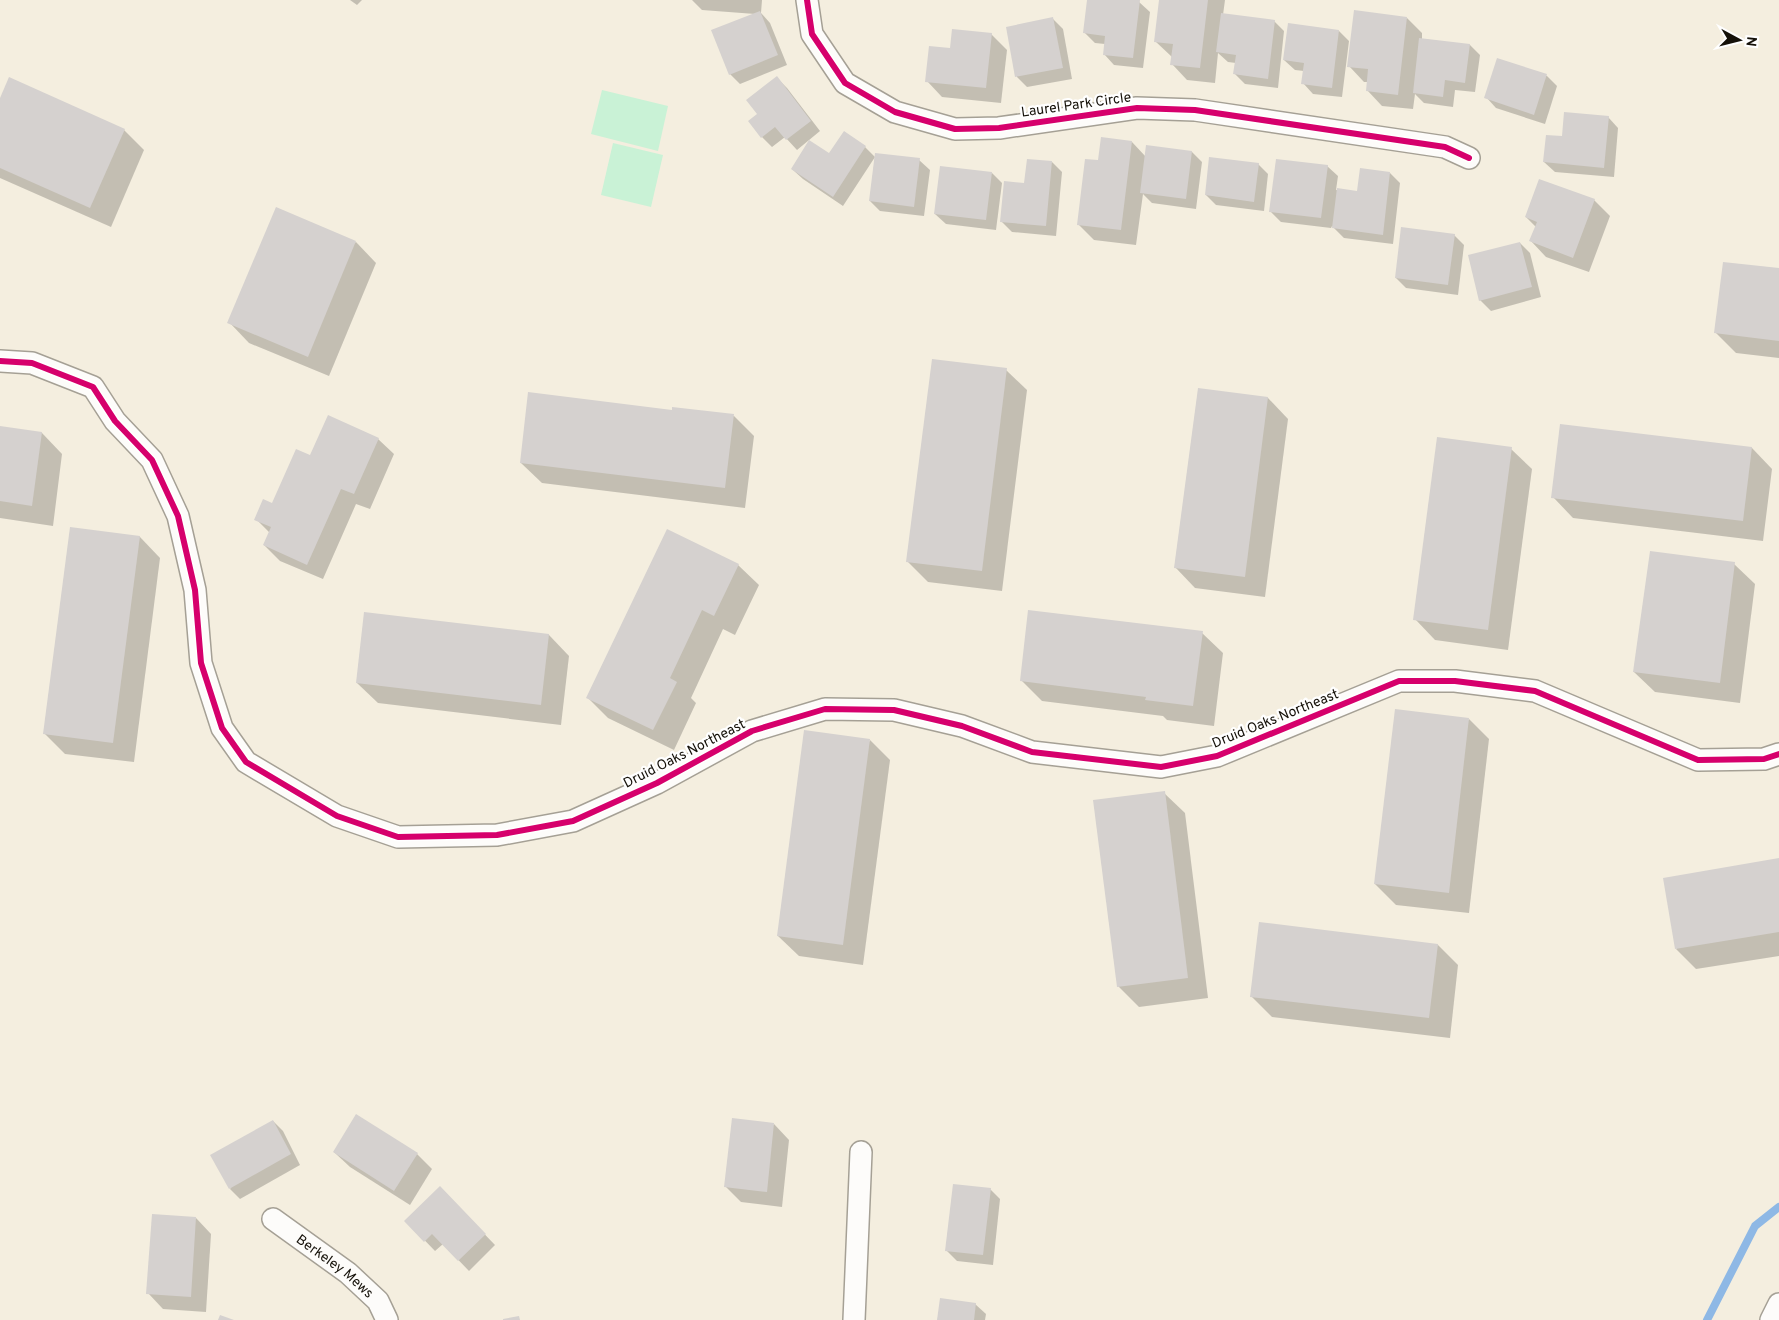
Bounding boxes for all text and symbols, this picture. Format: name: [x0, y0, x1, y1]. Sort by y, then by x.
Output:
north arrow: [1714, 15, 1764, 65]
text: N: [1741, 35, 1759, 47]
street label: Laurel Park Circle: [1020, 89, 1132, 122]
street label: Druid Oaks Northeast: [1210, 686, 1341, 753]
street label: Druid Oaks Northeast: [621, 716, 749, 793]
street label: Berkeley Mews: [292, 1231, 377, 1302]

